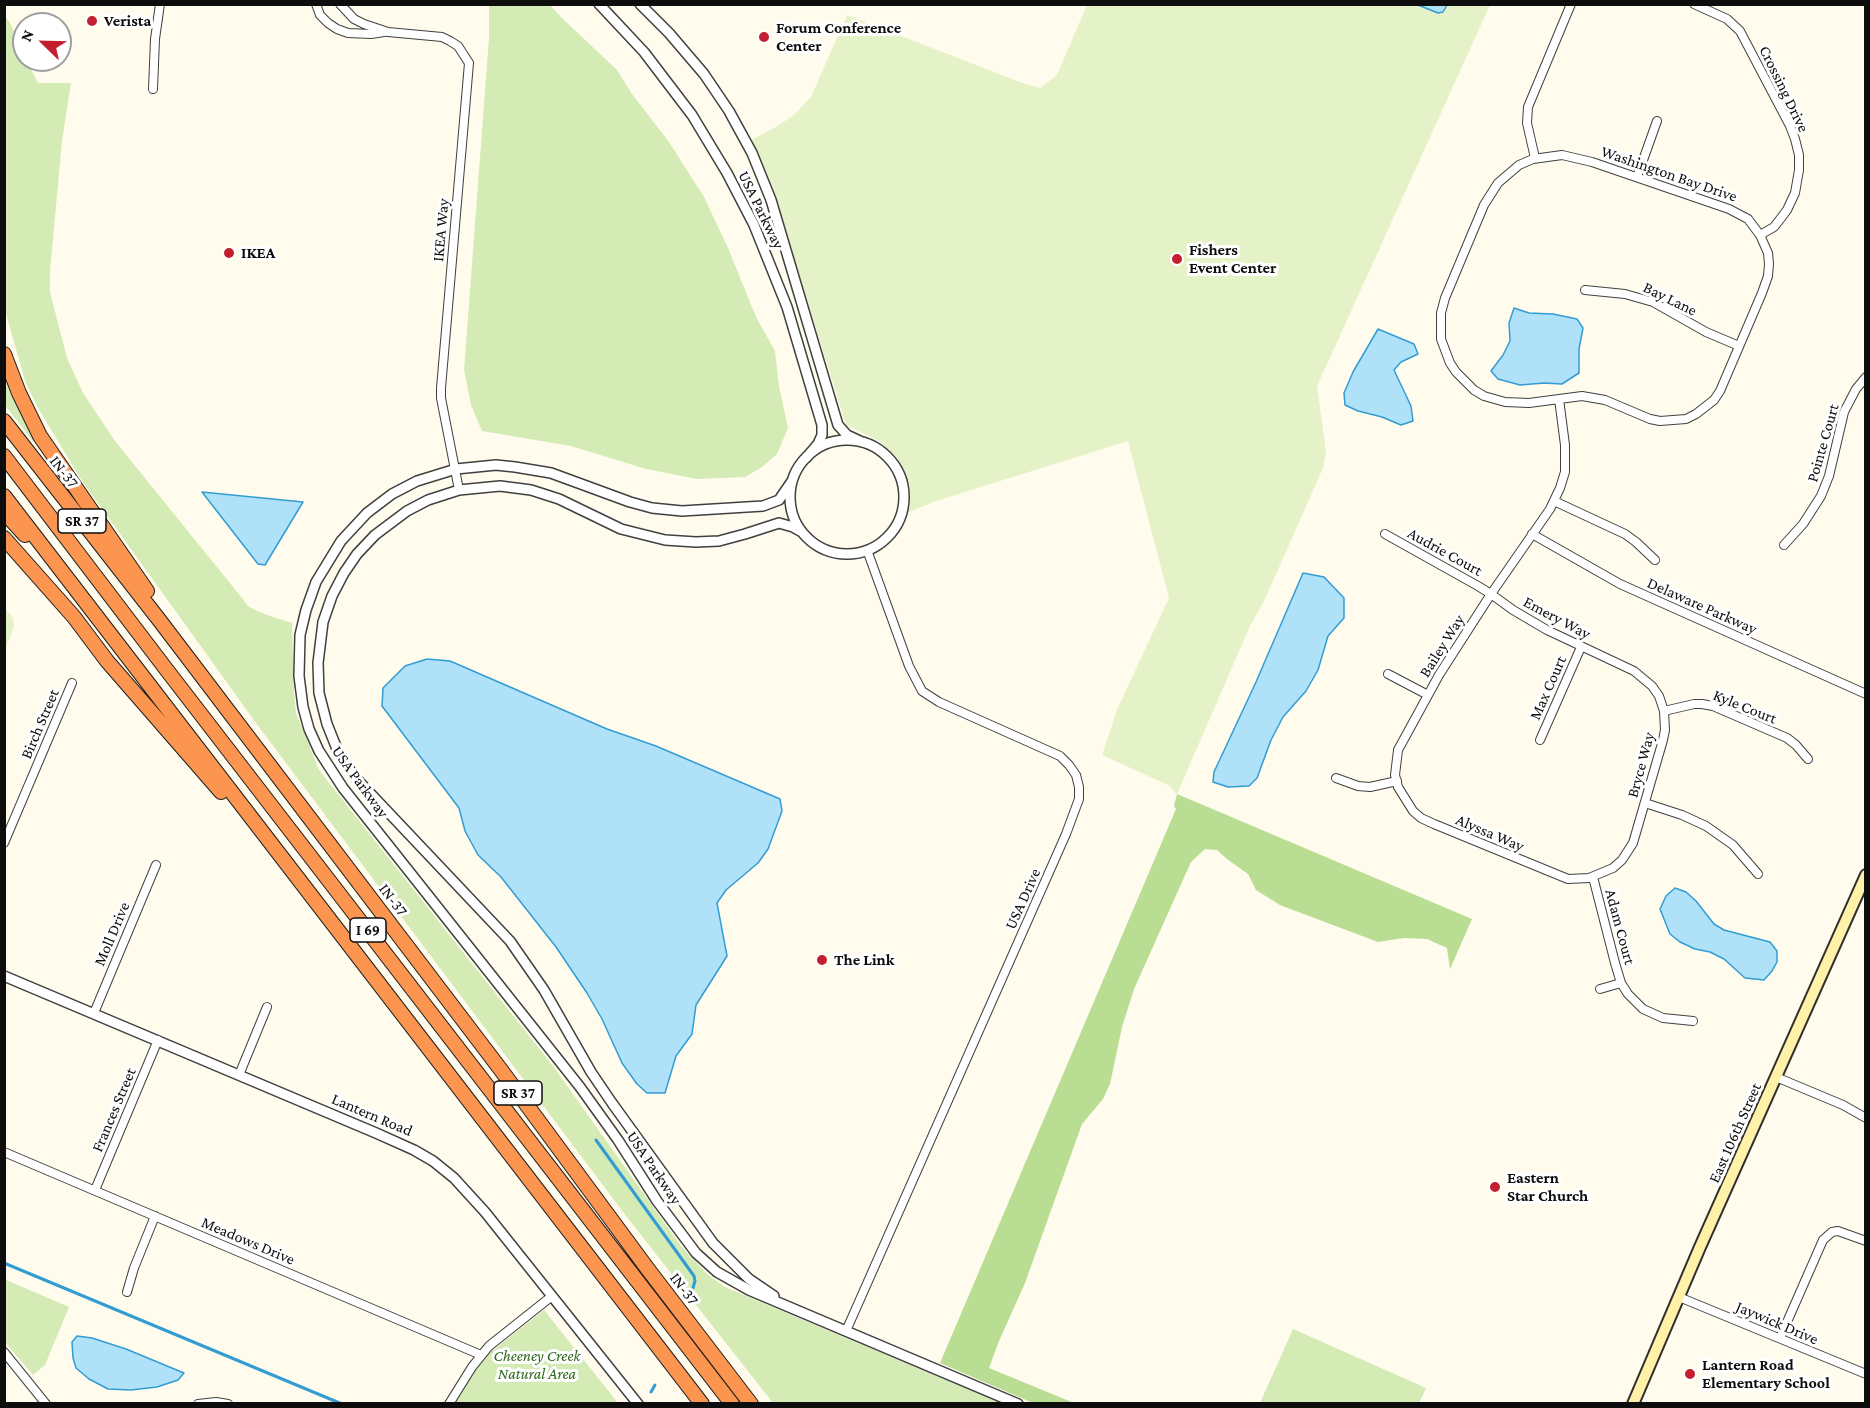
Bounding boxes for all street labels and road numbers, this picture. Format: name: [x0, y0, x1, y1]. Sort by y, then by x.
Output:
street label: Crossing Drive: [1755, 43, 1813, 135]
street label: Washington Bay Drive: [1598, 142, 1740, 206]
street label: USA Parkway: [734, 168, 788, 252]
street label: IKEA Way: [429, 198, 453, 262]
street label: Bay Lane: [1640, 278, 1700, 320]
street label: Pointe Court: [1803, 402, 1843, 484]
street label: IN-37: [45, 452, 83, 492]
road number: SR 37: [58, 509, 106, 533]
street label: Audrie Court: [1404, 524, 1486, 580]
street label: Delaware Parkway: [1644, 573, 1760, 639]
street label: Emery Way: [1520, 592, 1594, 644]
street label: Bailey Way: [1415, 611, 1469, 681]
street label: Max Court: [1525, 653, 1571, 723]
street label: Birch Street: [17, 686, 63, 762]
street label: Kyle Court: [1710, 686, 1780, 728]
street label: Bryce Way: [1623, 730, 1659, 800]
street label: USA Parkway: [327, 742, 393, 822]
street label: Alyssa Way: [1453, 810, 1527, 856]
street label: USA Drive: [1001, 866, 1045, 932]
street label: IN-37: [375, 880, 411, 920]
street label: Adam Court: [1601, 887, 1639, 967]
street label: Moll Drive: [90, 899, 134, 969]
road number: I 69: [350, 918, 386, 942]
street label: Frances Street: [88, 1065, 140, 1155]
street label: East 106th Street: [1704, 1080, 1766, 1186]
road number: SR 37: [494, 1081, 542, 1105]
street label: Lantern Road: [329, 1089, 415, 1141]
street label: USA Parkway: [622, 1128, 686, 1208]
street label: Meadows Drive: [198, 1213, 298, 1269]
street label: IN-37: [666, 1269, 702, 1309]
street label: Jaywick Drive: [1733, 1297, 1821, 1349]

